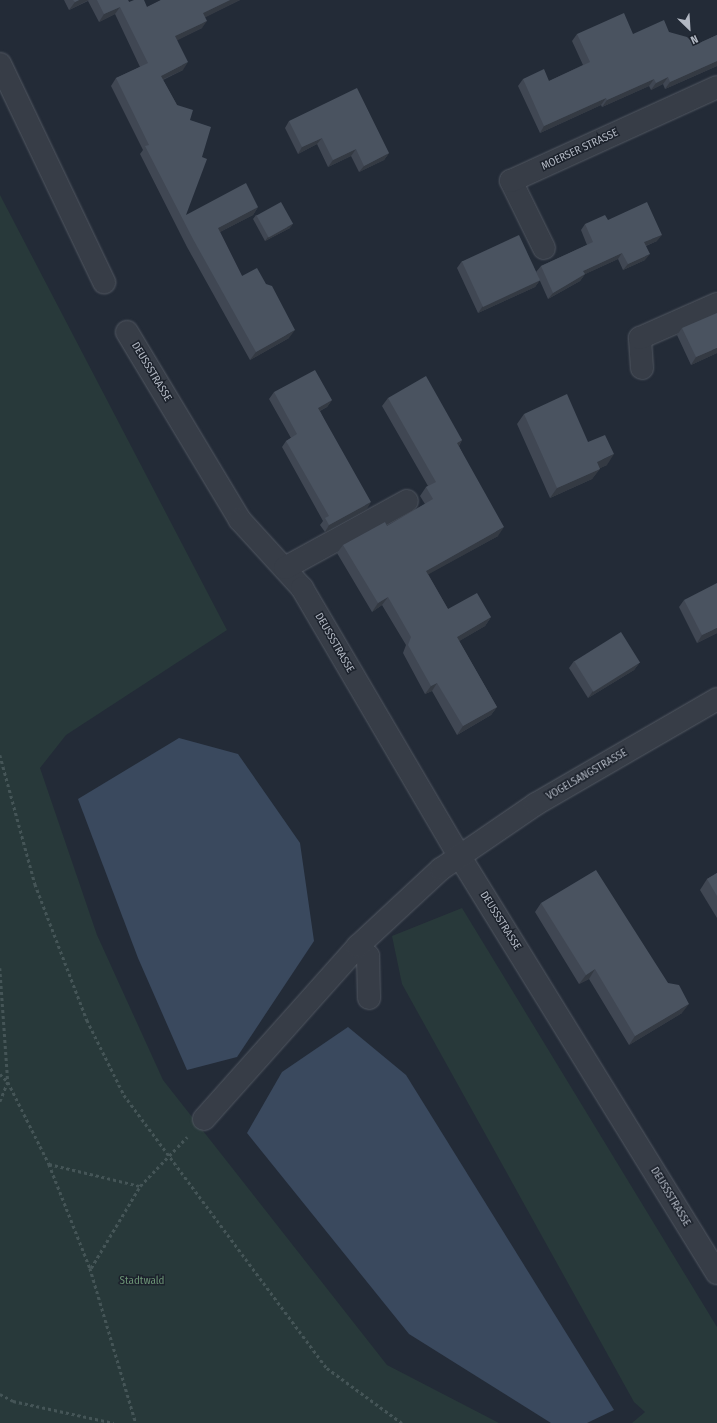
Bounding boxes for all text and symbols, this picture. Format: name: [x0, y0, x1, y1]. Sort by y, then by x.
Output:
north arrow: [669, 8, 709, 48]
text: N: [689, 32, 700, 47]
street label: MOERSER STRASSE: [540, 126, 620, 174]
street label: DEUSSSTRASSE: [128, 340, 174, 404]
street label: DEUSSSTRASSE: [312, 611, 356, 675]
street label: VOGELSANGSTRASSE: [544, 747, 630, 803]
street label: DEUSSSTRASSE: [477, 889, 523, 953]
street label: DEUSSSTRASSE: [647, 1165, 693, 1229]
park label: Stadtwald: [120, 1274, 164, 1288]

